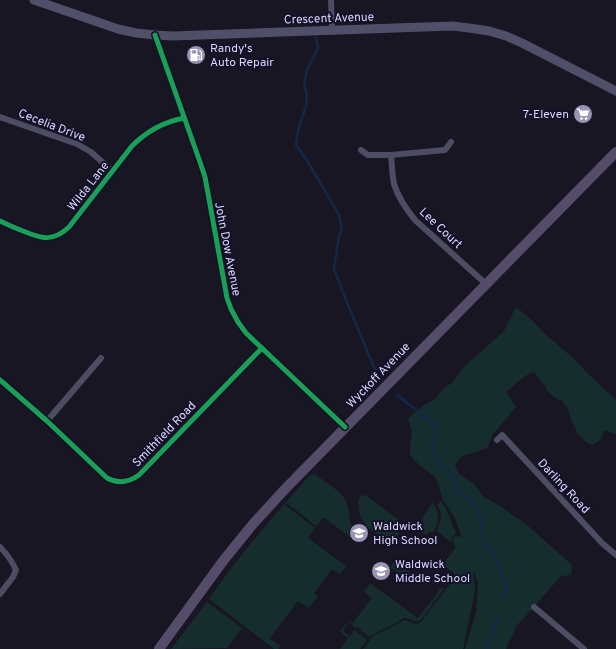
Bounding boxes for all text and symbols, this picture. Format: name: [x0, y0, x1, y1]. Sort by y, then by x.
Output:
street label: Crescent Avenue: [284, 9, 374, 29]
place label: Randy's Auto Repair: [210, 41, 274, 71]
fuel station icon: Randy's Auto Repair: [185, 44, 207, 66]
supermarket icon: 7-Eleven: [572, 103, 594, 125]
street label: Cecelia Drive: [16, 106, 88, 146]
place label: 7-Eleven: [523, 107, 569, 123]
street label: Wilda Lane: [64, 159, 113, 215]
street label: John Dow Avenue: [210, 201, 244, 298]
street label: Lee Court: [415, 205, 465, 253]
street label: Wyckoff Avenue: [343, 339, 414, 412]
street label: Smithfield Road: [129, 398, 200, 471]
street label: Darling Road: [534, 456, 593, 518]
place label: Waldwick High School: [373, 519, 437, 549]
school or university icon: Waldwick High School: [348, 522, 370, 544]
place label: Waldwick Middle School: [395, 557, 470, 587]
school or university icon: Waldwick Middle School: [370, 560, 392, 582]

